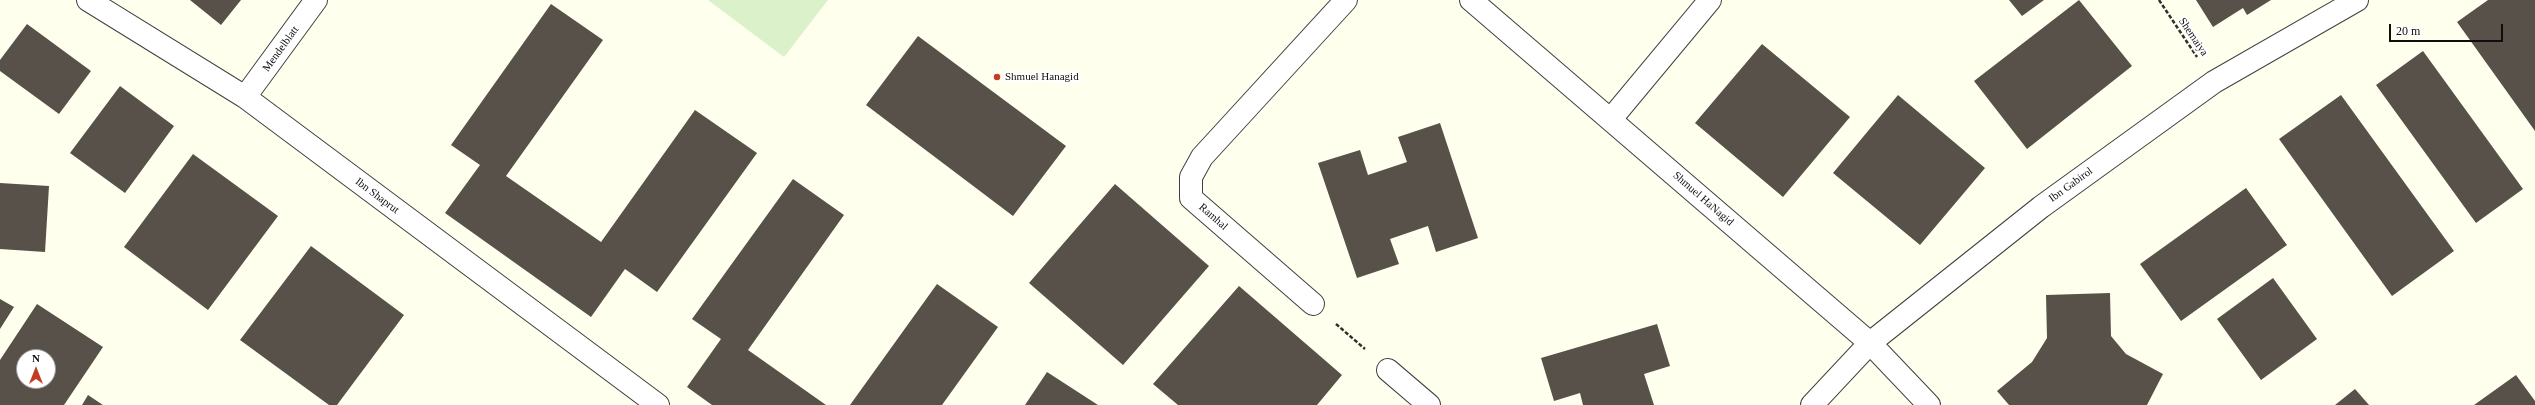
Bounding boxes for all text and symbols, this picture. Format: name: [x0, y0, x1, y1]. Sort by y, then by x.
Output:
street label: Shemaiya: [2175, 15, 2211, 59]
scale bar: [2391, 16, 2505, 42]
street label: Mendelblatt: [260, 24, 302, 74]
text: 20 m: [2396, 24, 2420, 38]
place label: Shmuel Hanagid: [1005, 70, 1079, 84]
marker: Shmuel Hanagid: [992, 72, 1002, 82]
street label: Ibn Gabirol: [2046, 165, 2096, 205]
street label: Shmuel HaNagid: [1670, 169, 1736, 229]
street label: Ibn Shaprut: [352, 175, 402, 217]
street label: Ramhal: [1196, 201, 1230, 233]
north arrow: [16, 349, 56, 389]
text: N: [32, 352, 40, 364]

